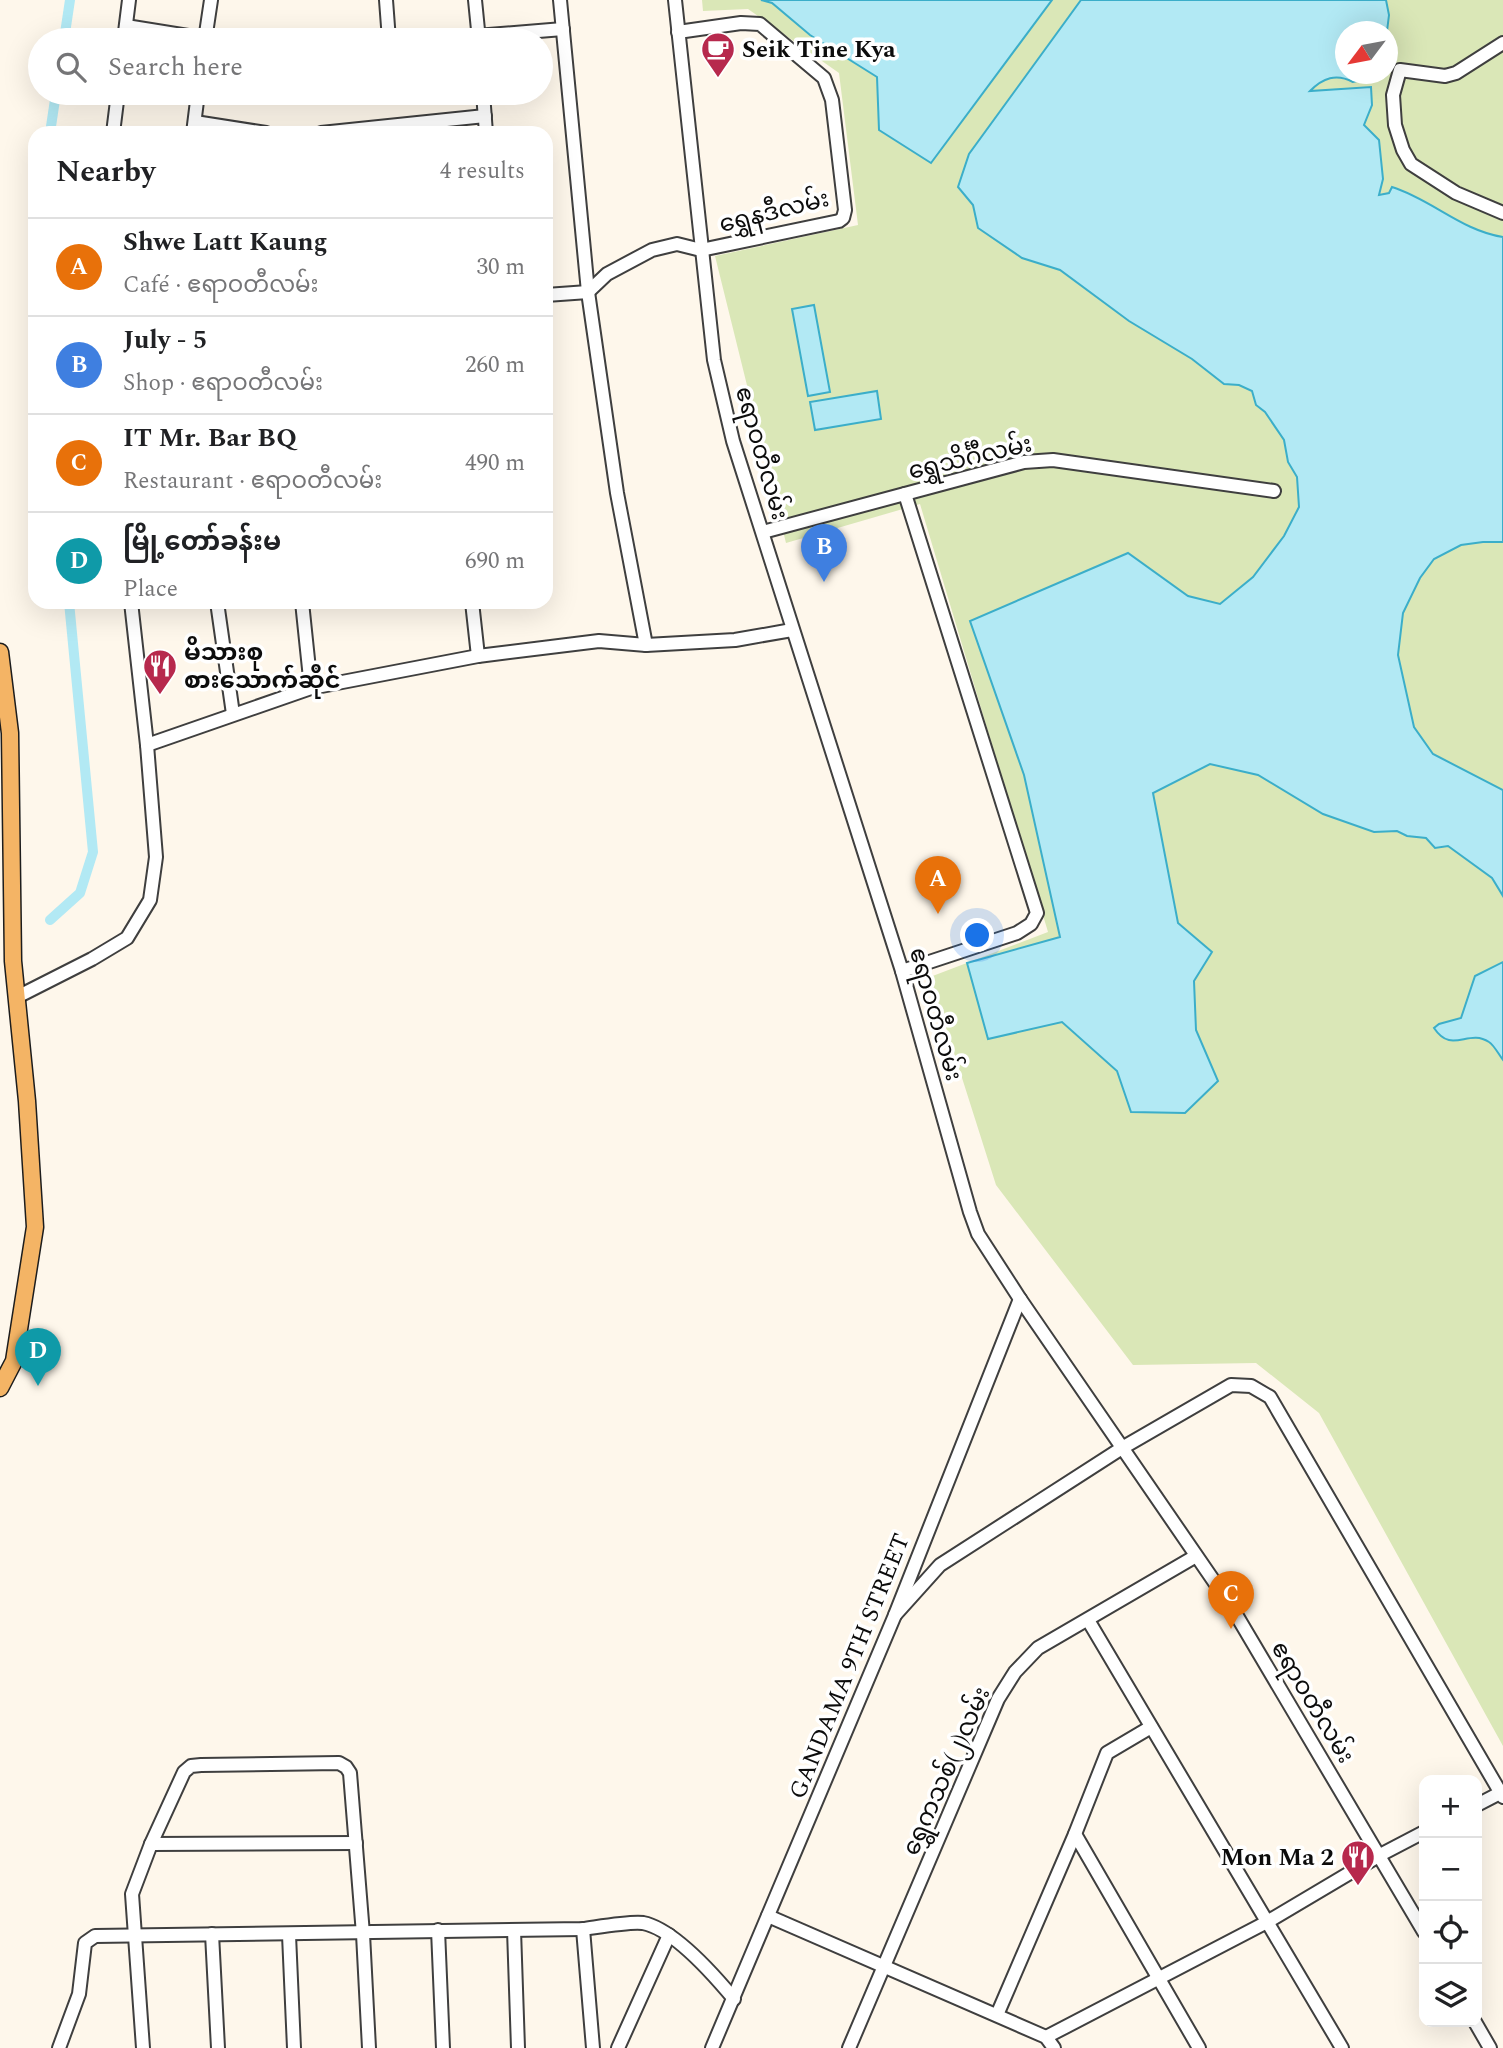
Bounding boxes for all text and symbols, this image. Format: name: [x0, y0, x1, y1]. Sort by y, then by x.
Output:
north arrow: [1335, 21, 1398, 84]
search box: [28, 28, 553, 105]
cafe icon: Seik Tine Kya: [699, 30, 737, 79]
place label: Seik Tine Kya: [742, 32, 896, 68]
text: Search here: [108, 47, 243, 87]
icon: search: [52, 48, 90, 86]
text: Nearby: [56, 149, 155, 195]
text: 4 results: [440, 154, 525, 189]
street label: ရွှေနဒီလမ်း: [716, 181, 833, 243]
text: Shwe Latt Kaung: [123, 222, 328, 262]
text: A: [70, 250, 88, 285]
text: 30 m: [476, 250, 525, 285]
text: Café · ဧရာဝတီလမ်း: [123, 268, 319, 303]
text: July - 5: [123, 320, 207, 360]
text: B: [71, 348, 87, 383]
text: 260 m: [465, 348, 525, 383]
text: Shop · ဧရာဝတီလမ်း: [123, 366, 323, 401]
street label: ဧရာဝတီလမ်း: [725, 382, 797, 524]
text: IT Mr. Bar BQ: [123, 418, 297, 458]
street label: ရွှေသိင်္ဂီလမ်း: [905, 426, 1036, 490]
text: C: [71, 446, 87, 481]
text: 490 m: [465, 446, 525, 481]
text: Restaurant · ဧရာဝတီလမ်း: [123, 464, 382, 499]
text: မြို့တော်ခန်းမ: [123, 522, 281, 562]
pin: B: [801, 524, 847, 582]
text: D: [70, 544, 88, 579]
text: 690 m: [465, 544, 525, 579]
text: Place: [123, 572, 178, 607]
place label: မိသားစု စားသောက်ဆိုင်: [184, 635, 341, 699]
restaurant icon: မိသားစု စားသောက်ဆိုင်: [141, 647, 179, 696]
pin: A: [915, 856, 961, 914]
your location: [960, 918, 994, 952]
street label: ဧရာဝတီလမ်း: [899, 943, 971, 1085]
pin: D: [15, 1328, 61, 1386]
street label: GANDAMA 9TH STREET: [780, 1528, 920, 1805]
pin: C: [1208, 1571, 1254, 1629]
street label: ဧရာဝတီလမ်း: [1261, 1634, 1363, 1771]
street label: ရွှေကသစ်(၂)လမ်း: [894, 1681, 1000, 1862]
map controls: [1419, 1775, 1482, 2027]
button: +: [1419, 1775, 1482, 1838]
restaurant icon: Mon Ma 2: [1339, 1838, 1377, 1887]
button: −: [1419, 1838, 1482, 1901]
place label: Mon Ma 2: [1220, 1840, 1334, 1876]
button: locate: [1419, 1901, 1482, 1964]
button: layers: [1419, 1964, 1482, 2027]

